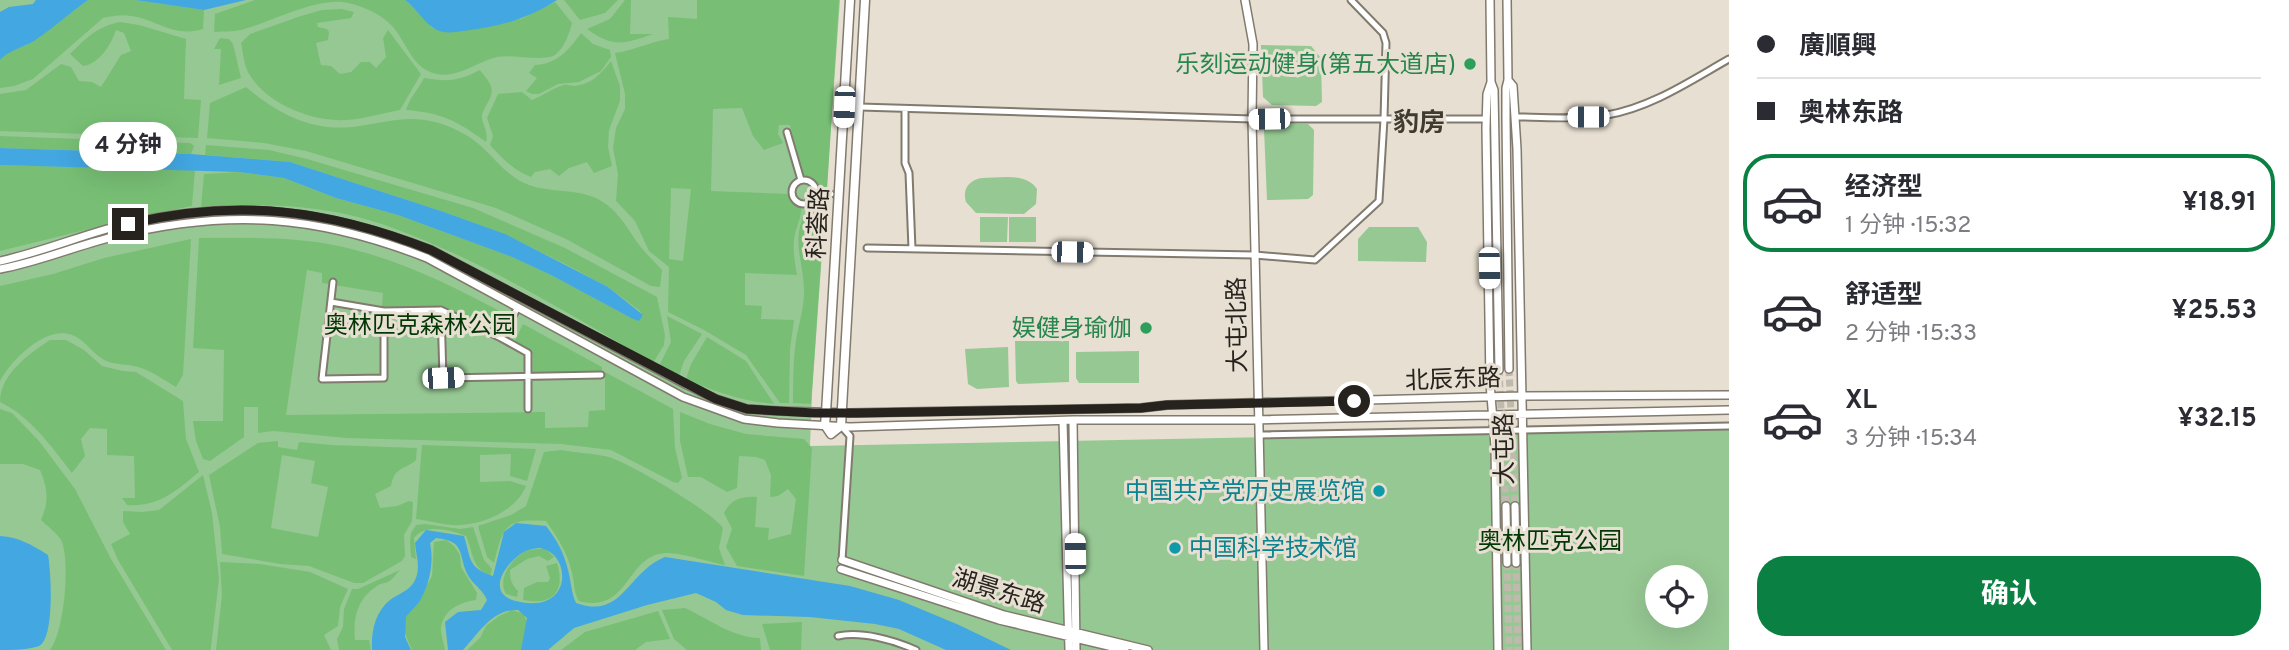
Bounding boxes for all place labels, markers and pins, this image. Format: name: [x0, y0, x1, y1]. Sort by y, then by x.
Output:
place label: 乐刻运动健身(第五大道店): [1176, 51, 1456, 81]
marker: 乐刻运动健身(第五大道店): [1462, 56, 1478, 72]
place label: 娱·健身瑜伽: [1012, 315, 1132, 345]
marker: 娱·健身瑜伽: [1138, 320, 1154, 336]
place label: 中国共产党历史展览馆: [1125, 478, 1365, 508]
marker: 中国共产党历史展览馆: [1371, 483, 1387, 499]
place label: 中国科学技术馆: [1189, 535, 1357, 565]
marker: 中国科学技术馆: [1167, 540, 1183, 556]

